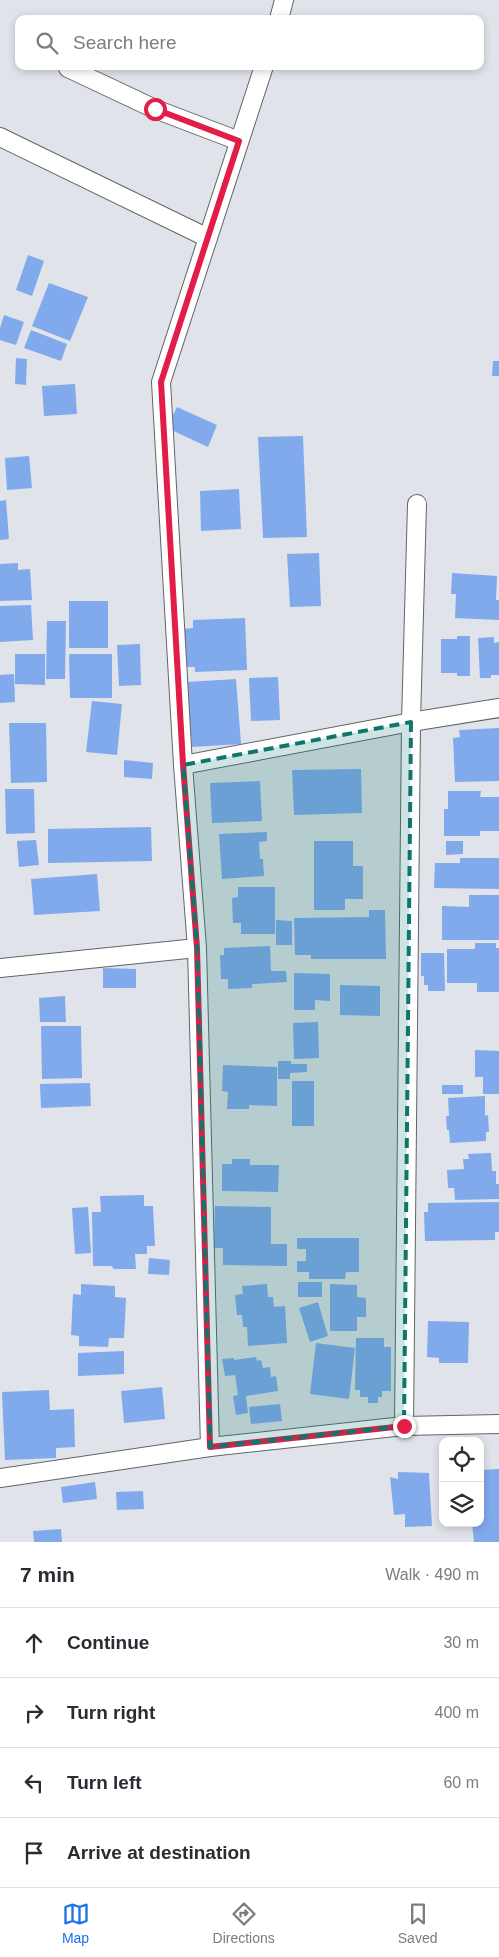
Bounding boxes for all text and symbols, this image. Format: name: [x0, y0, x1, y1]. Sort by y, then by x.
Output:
search box: [15, 15, 484, 70]
icon: search: [33, 29, 61, 57]
text: Search here: [73, 32, 177, 53]
route start: [144, 98, 167, 121]
route end: [393, 1415, 416, 1438]
map controls: [439, 1437, 484, 1527]
button: locate: [439, 1437, 484, 1482]
button: layers: [439, 1482, 484, 1527]
text: 7 min: [20, 1563, 75, 1586]
text: Walk · 490 m: [385, 1566, 479, 1583]
icon: ahead: [20, 1629, 48, 1657]
text: Continue: [67, 1632, 149, 1653]
text: 30 m: [443, 1634, 479, 1651]
icon: right: [20, 1699, 48, 1727]
text: Turn right: [67, 1702, 155, 1723]
text: 400 m: [435, 1704, 479, 1721]
icon: left: [20, 1769, 48, 1797]
text: Turn left: [67, 1772, 142, 1793]
text: 60 m: [443, 1774, 479, 1791]
icon: arrive: [20, 1839, 48, 1867]
text: Arrive at destination: [67, 1842, 251, 1863]
tab: Map: [62, 1900, 90, 1946]
tab: Directions: [213, 1900, 275, 1946]
tab: Saved: [398, 1900, 437, 1946]

